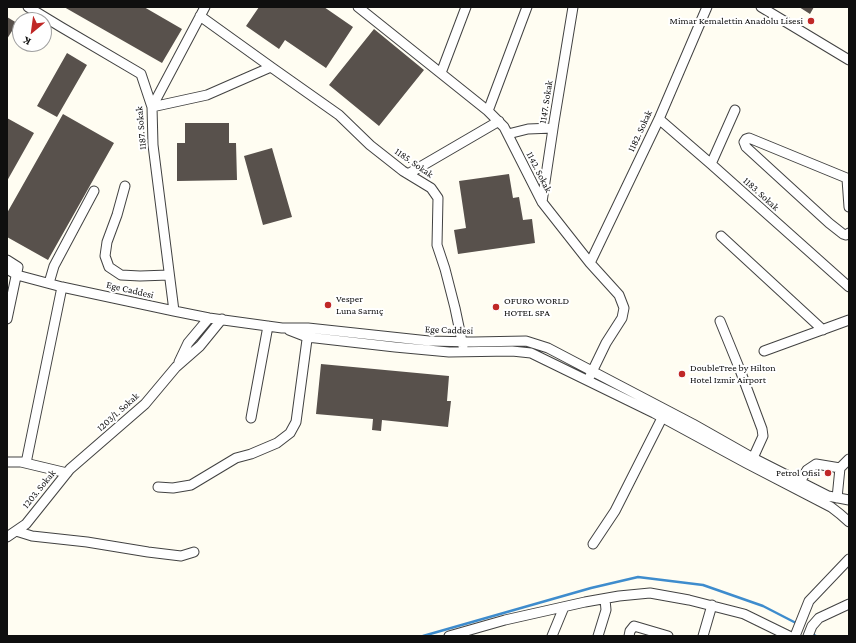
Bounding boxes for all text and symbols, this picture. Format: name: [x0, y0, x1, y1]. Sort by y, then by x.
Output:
north arrow: [12, 12, 52, 52]
place label: Mimar Kemalettin Anadolu Lisesi: [670, 15, 803, 27]
marker: Mimar Kemalettin Anadolu Lisesi: [806, 16, 816, 26]
text: K: [21, 35, 33, 49]
street label: 1147. Sokak: [537, 80, 555, 124]
street label: 1187. Sokak: [133, 106, 149, 150]
street label: 1182. Sokak: [625, 108, 655, 154]
street label: 1185. Sokak: [392, 145, 436, 181]
street label: 1142. Sokak: [524, 150, 554, 194]
street label: 1183. Sokak: [740, 175, 782, 213]
street label: Ege Caddesi: [105, 279, 155, 301]
place label: Vesper Luna Sarnıç: [336, 293, 383, 316]
place label: OFURO WORLD HOTEL SPA: [504, 295, 569, 318]
marker: Vesper Luna Sarnıç: [323, 300, 333, 310]
marker: OFURO WORLD HOTEL SPA: [491, 302, 501, 312]
street label: Ege Caddesi: [425, 323, 473, 337]
place label: DoubleTree by Hilton Hotel Izmir Airport: [690, 362, 776, 386]
marker: DoubleTree by Hilton Hotel Izmir Airport: [677, 369, 687, 379]
street label: 1203/1. Sokak: [94, 390, 142, 434]
street label: 1203. Sokak: [20, 467, 58, 511]
place label: Petrol Ofisi: [776, 467, 820, 479]
marker: Petrol Ofisi: [823, 468, 833, 478]

